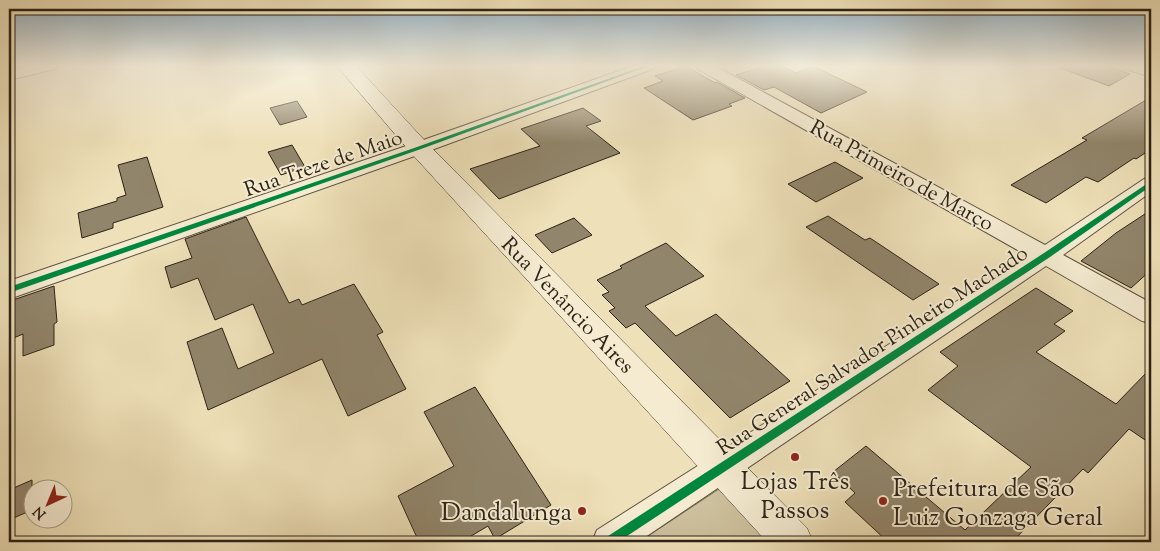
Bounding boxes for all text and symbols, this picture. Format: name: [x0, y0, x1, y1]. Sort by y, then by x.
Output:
street label: Rua Primeiro de Março: [804, 114, 998, 240]
street label: Rua Treze de Maio: [240, 124, 407, 206]
street label: Rua Venâncio Aires: [493, 231, 640, 381]
street label: Rua General Salvador Pinheiro Machado: [712, 240, 1035, 464]
marker: Lojas Três Passos: [789, 451, 801, 463]
place label: Lojas Três Passos: [741, 465, 849, 530]
place label: Prefeitura de São Luiz Gonzaga Geral: [893, 472, 1103, 537]
north arrow: [22, 478, 72, 528]
marker: Prefeitura de São Luiz Gonzaga Geral: [877, 495, 889, 507]
place label: Dandalunga: [441, 496, 572, 532]
text: N: [29, 501, 51, 523]
marker: Dandalunga: [576, 505, 588, 517]

